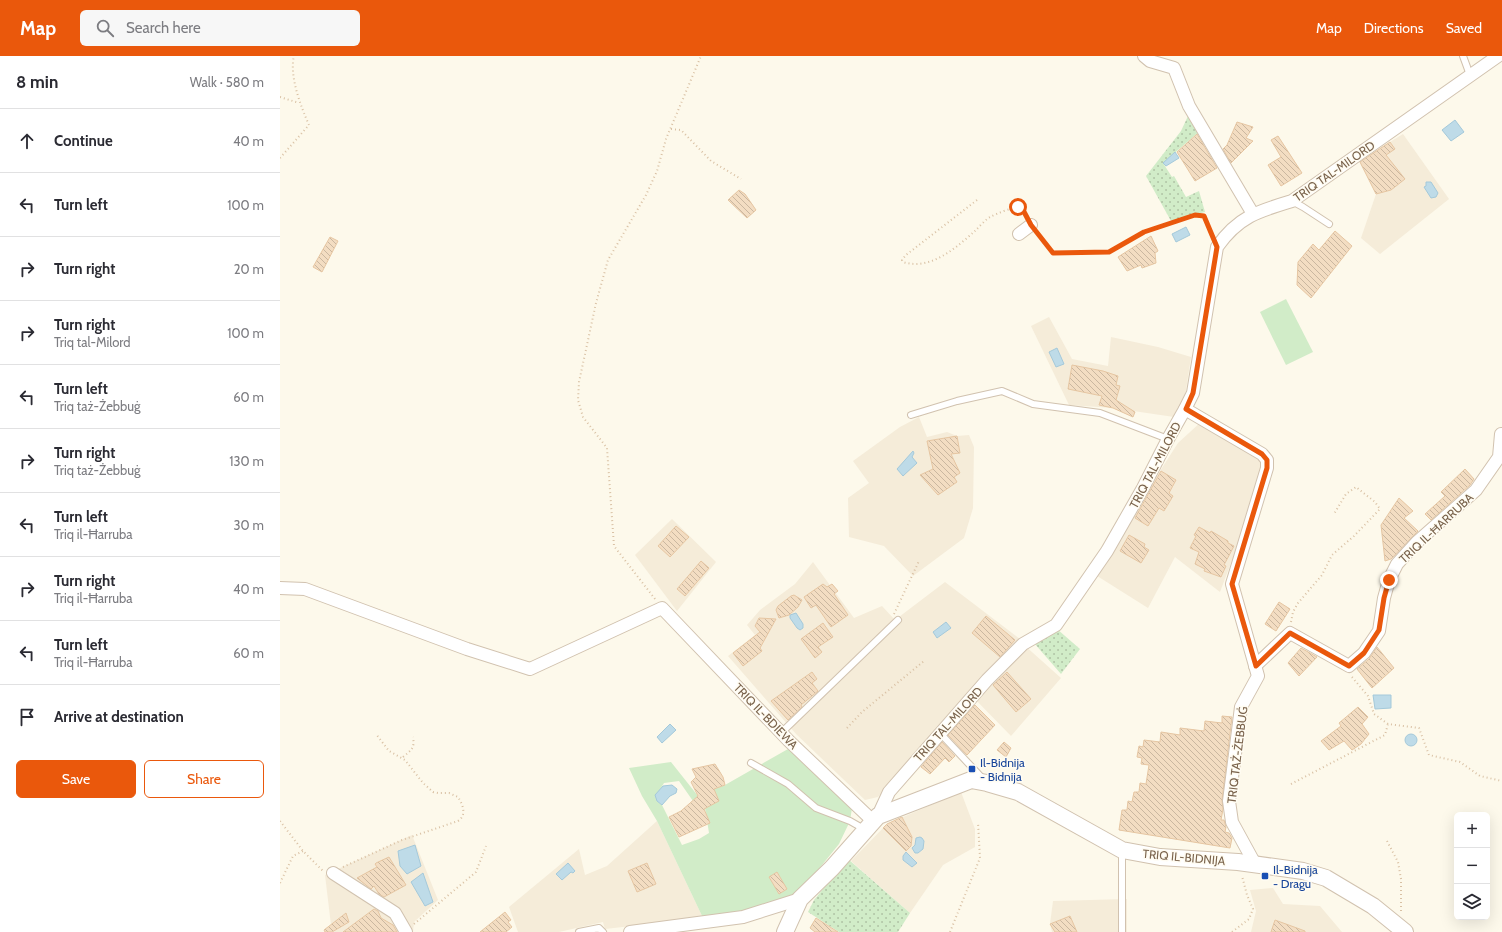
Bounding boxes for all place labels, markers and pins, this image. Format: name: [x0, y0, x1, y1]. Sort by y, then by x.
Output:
place label: Il-Bidnija - Bidnija: [980, 755, 1025, 784]
marker: Il-Bidnija - Bidnija: [967, 764, 977, 774]
place label: Il-Bidnija - Dragu: [1273, 862, 1318, 891]
marker: Il-Bidnija - Dragu: [1260, 871, 1270, 881]

